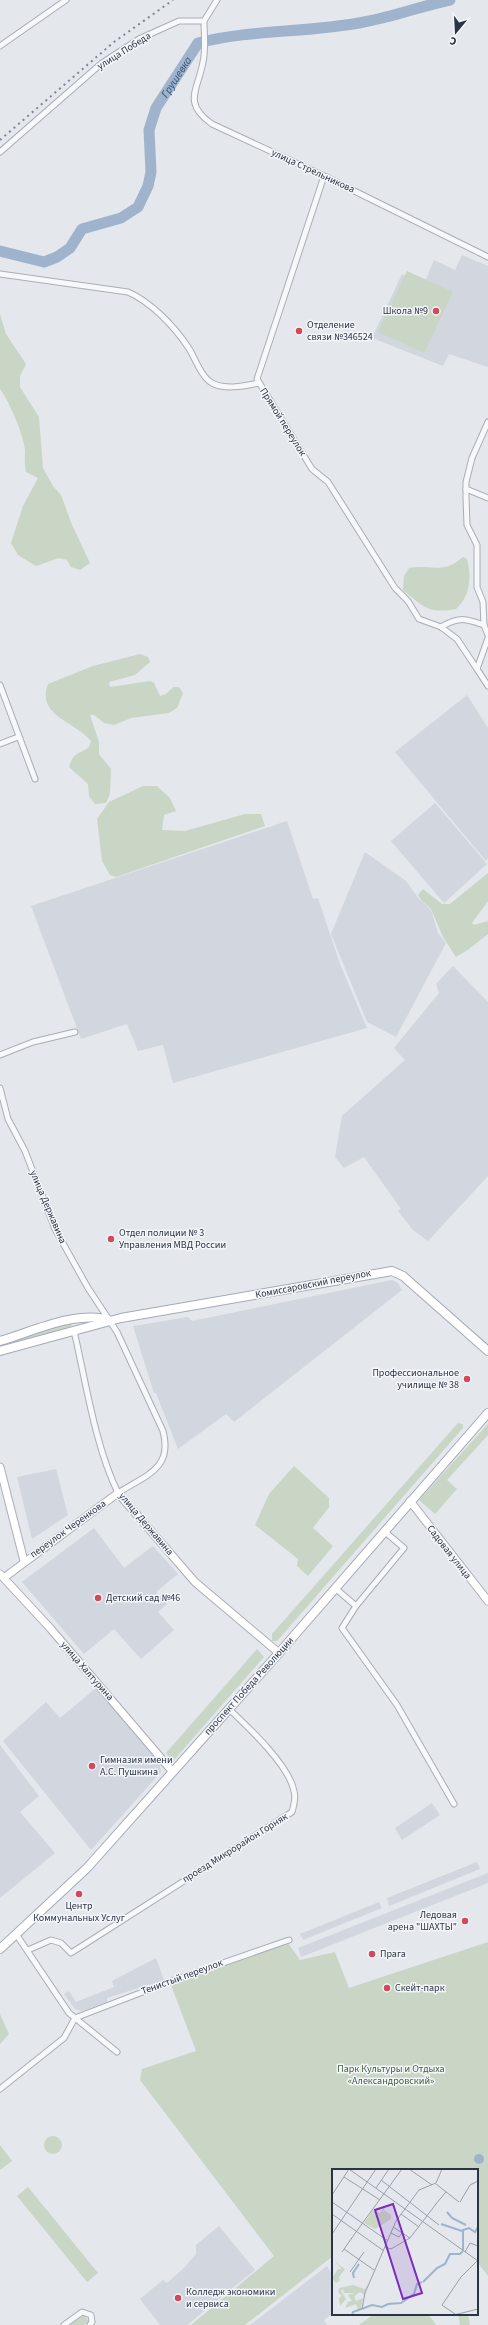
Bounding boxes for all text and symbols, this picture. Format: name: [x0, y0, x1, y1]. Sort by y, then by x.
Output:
north arrow: [436, 12, 476, 52]
street label: улица Победа: [94, 29, 154, 73]
text: С: [447, 33, 458, 49]
water label: Грушевка: [157, 53, 195, 100]
street label: улица Стрельникова: [269, 146, 357, 196]
place label: Школа №9: [383, 304, 428, 318]
marker: Школа №9: [431, 306, 441, 316]
place label: Отделение связи №346524: [307, 318, 373, 344]
marker: Отделение связи №346524: [294, 326, 304, 336]
street label: Прямой переулок: [256, 385, 310, 459]
street label: улица Державина: [26, 1168, 70, 1246]
place label: Отдел полиции № 3 Управления МВД России: [119, 1226, 226, 1252]
marker: Отдел полиции № 3 Управления МВД России: [106, 1234, 116, 1244]
street label: Комиссаровский переулок: [254, 1266, 372, 1302]
place label: Профессиональное училище № 38: [372, 1366, 459, 1392]
marker: Профессиональное училище № 38: [462, 1374, 472, 1384]
street label: улица Державина: [115, 1489, 177, 1559]
street label: переулок Черенкова: [27, 1497, 109, 1561]
street label: Садовая улица: [423, 1522, 475, 1582]
place label: Детский сад №46: [106, 1591, 180, 1605]
marker: Детский сад №46: [93, 1593, 103, 1603]
street label: проспект Победа Революции: [201, 1634, 297, 1738]
street label: улица Халтурина: [57, 1638, 117, 1704]
place label: Гимназия имени А.С. Пушкина: [100, 1753, 173, 1779]
marker: Гимназия имени А.С. Пушкина: [87, 1761, 97, 1771]
street label: проезд Микрорайон Горняк: [180, 1810, 290, 1886]
marker: Центр Коммунальных Услуг: [74, 1889, 84, 1899]
place label: Центр Коммунальных Услуг: [33, 1899, 125, 1925]
place label: Ледовая арена "ШАХТЫ": [388, 1908, 457, 1934]
marker: Ледовая арена "ШАХТЫ": [460, 1916, 470, 1926]
place label: Прага: [380, 1947, 406, 1961]
marker: Прага: [367, 1949, 377, 1959]
street label: Тенистый переулок: [139, 1956, 225, 1998]
place label: Скейт-парк: [395, 1981, 445, 1995]
marker: Скейт-парк: [382, 1983, 392, 1993]
park label: Парк Культуры и Отдыха «Александровский»: [337, 2062, 445, 2088]
inset map: [332, 2169, 478, 2315]
place label: Колледж экономики и сервиса: [186, 2285, 275, 2311]
marker: Колледж экономики и сервиса: [173, 2293, 183, 2303]

